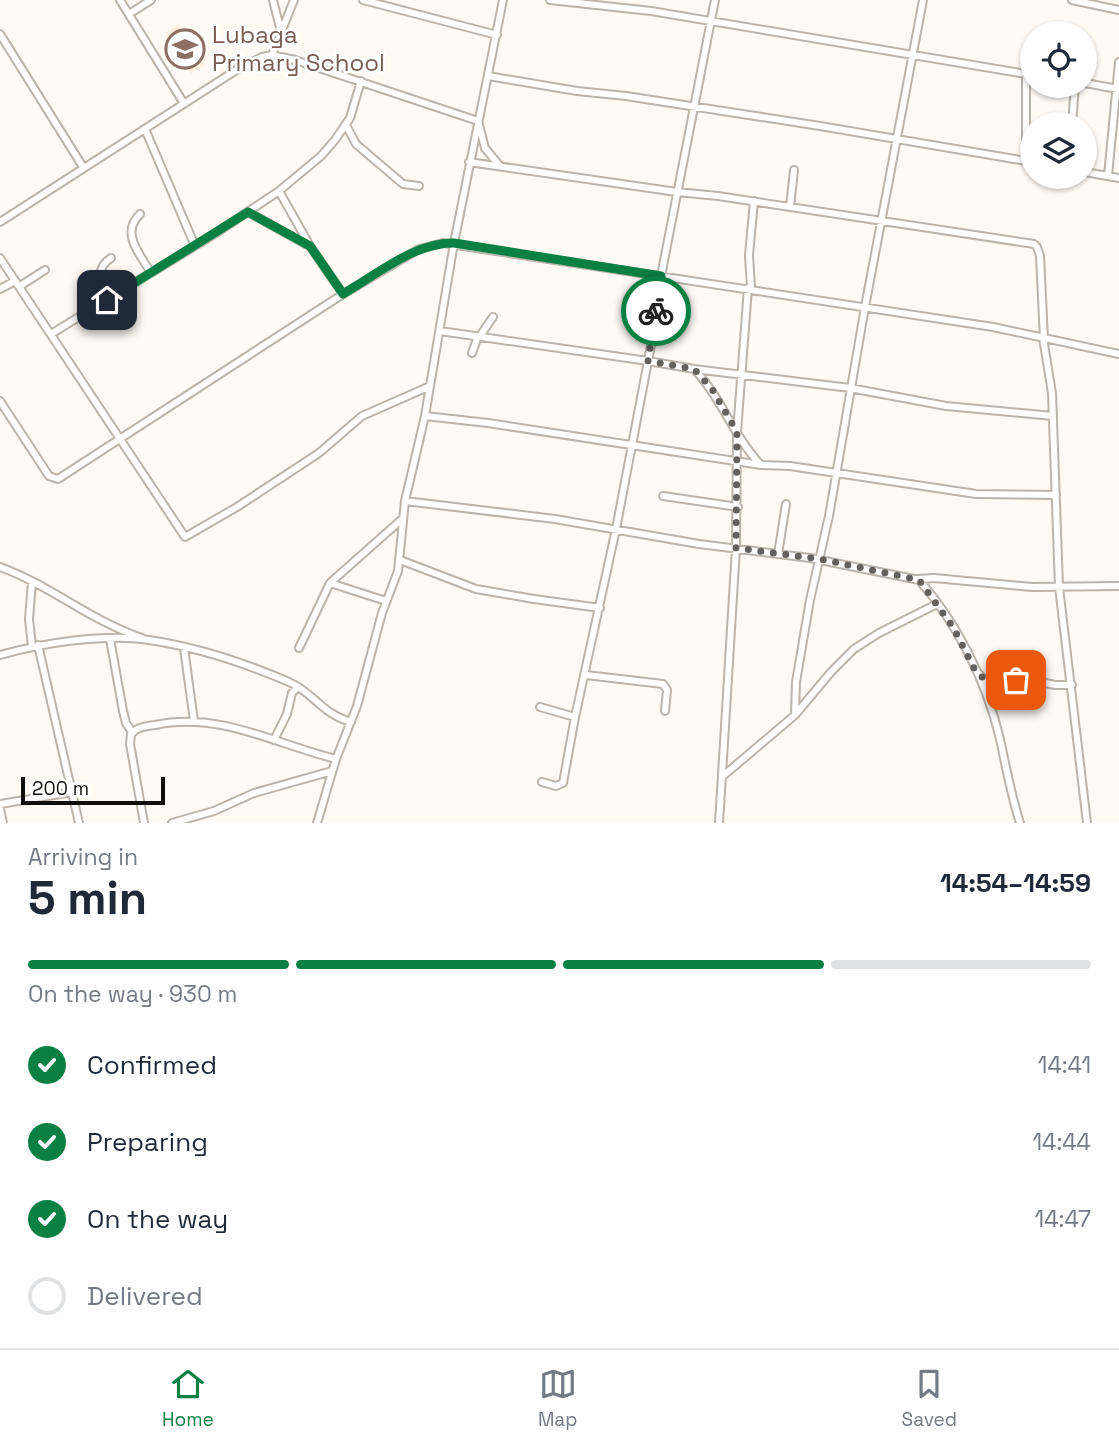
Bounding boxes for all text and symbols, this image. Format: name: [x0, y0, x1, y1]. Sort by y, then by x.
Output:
place label: Lubaga Primary School: [212, 19, 385, 78]
map controls: [1020, 21, 1097, 189]
button: locate: [1020, 21, 1097, 98]
school or university icon: Lubaga Primary School: [164, 28, 206, 70]
button: layers: [1020, 112, 1097, 189]
pin: [77, 270, 137, 330]
courier: [621, 276, 691, 346]
icon: home: [88, 281, 126, 319]
icon: bike: [637, 292, 675, 330]
pin: [986, 650, 1046, 710]
icon: bag: [997, 661, 1035, 699]
scale bar: [21, 774, 164, 806]
text: 200 m: [32, 776, 89, 801]
text: Arriving in: [28, 842, 138, 872]
text: 14:54–14:59: [940, 866, 1091, 900]
text: 5 min: [28, 869, 147, 927]
text: On the way · 930 m: [28, 979, 237, 1009]
icon: check: [28, 1046, 66, 1084]
text: Confirmed: [87, 1048, 217, 1082]
text: 14:41: [1038, 1050, 1091, 1080]
icon: check: [28, 1123, 66, 1161]
text: Preparing: [87, 1125, 208, 1159]
text: 14:44: [1032, 1127, 1091, 1157]
icon: check: [28, 1200, 66, 1238]
text: On the way: [87, 1202, 228, 1236]
text: 14:47: [1035, 1204, 1091, 1234]
text: Delivered: [87, 1279, 203, 1313]
tab: Home: [162, 1365, 214, 1432]
tab: Map: [538, 1365, 578, 1432]
tab: Saved: [902, 1365, 957, 1432]

